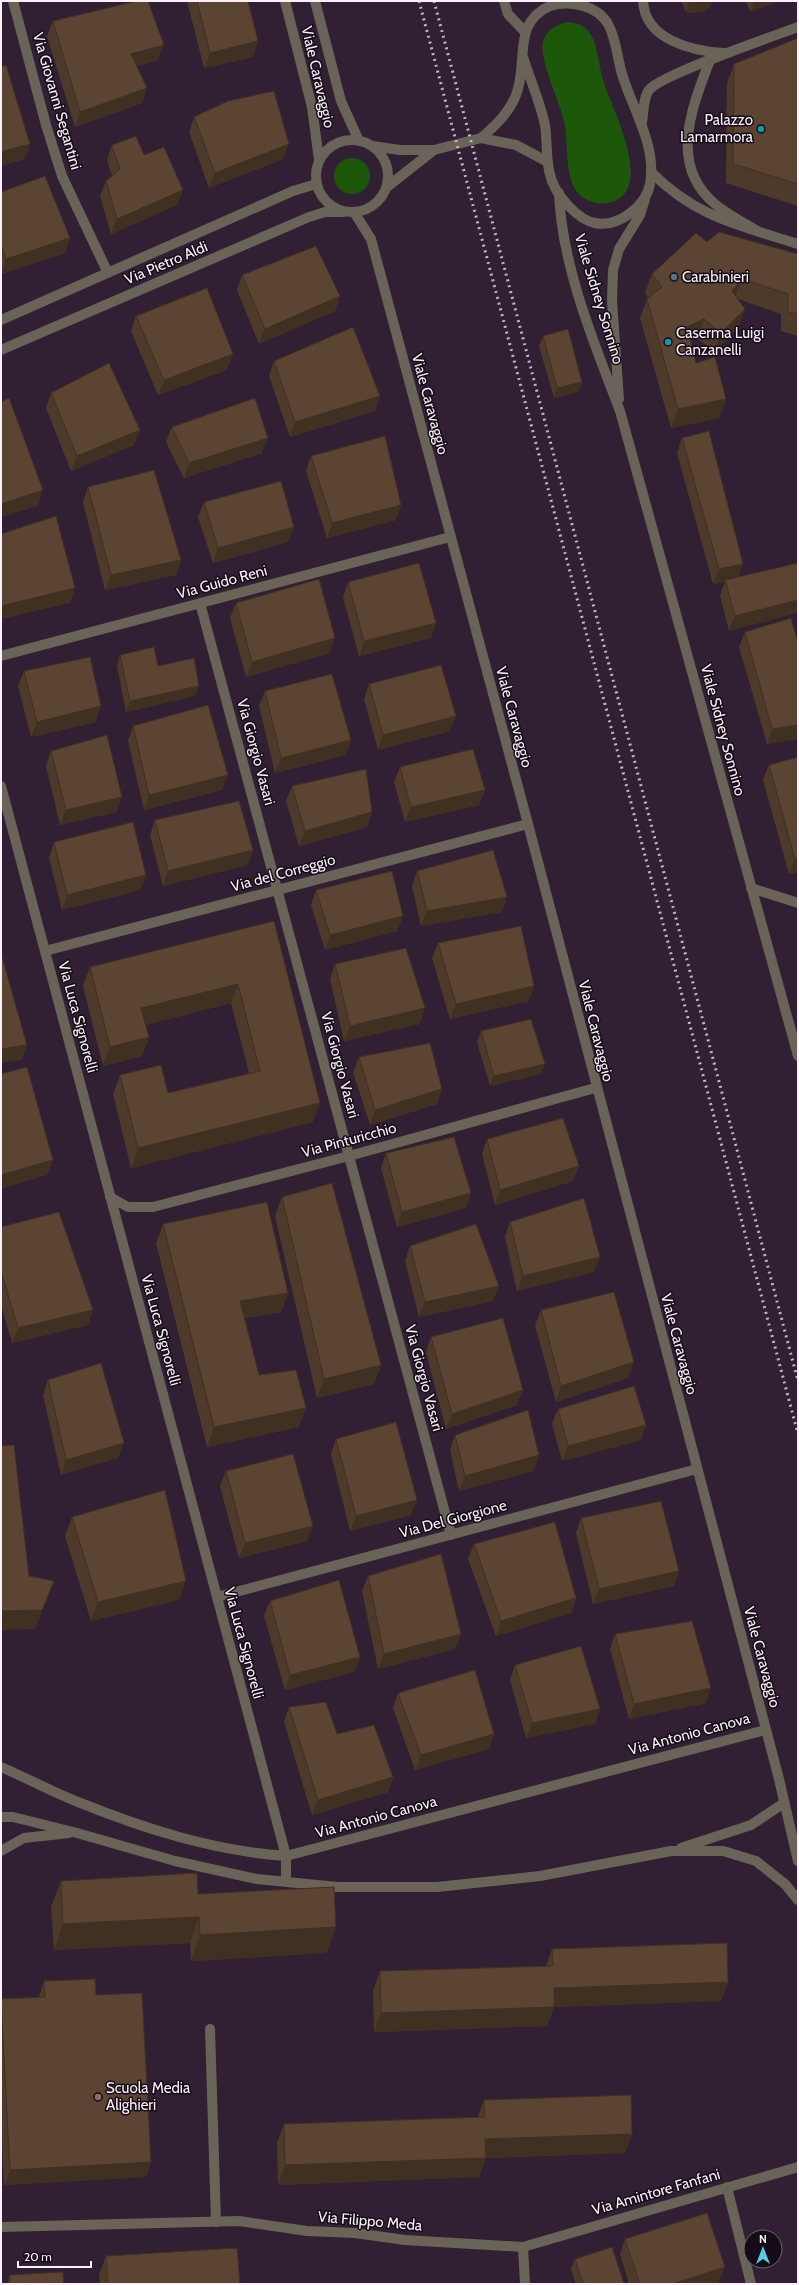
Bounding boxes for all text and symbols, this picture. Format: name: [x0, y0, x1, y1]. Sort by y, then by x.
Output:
street label: Viale Caravaggio: [298, 24, 338, 130]
street label: Via Giovanni Segantini: [29, 30, 85, 172]
place label: Palazzo Lamarmora: [680, 111, 754, 146]
marker: Palazzo Lamarmora: [756, 124, 766, 134]
street label: Viale Sidney Sonnino: [571, 232, 627, 366]
street label: Via Pietro Aldi: [122, 237, 210, 289]
place label: Carabinieri: [682, 268, 749, 286]
marker: Carabinieri: [669, 272, 679, 282]
place label: Caserma Luigi Canzanelli: [676, 324, 764, 359]
marker: Caserma Luigi Canzanelli: [663, 337, 673, 347]
street label: Viale Caravaggio: [408, 352, 452, 456]
street label: Via Guido Reni: [175, 561, 269, 603]
street label: Viale Sidney Sonnino: [697, 662, 749, 798]
street label: Viale Caravaggio: [492, 665, 536, 769]
street label: Via Giorgio Vasari: [233, 697, 279, 807]
street label: Via del Correggio: [229, 850, 337, 896]
street label: Via Luca Signorelli: [54, 959, 102, 1075]
street label: Viale Caravaggio: [575, 978, 617, 1084]
street label: Via Giorgio Vasari: [317, 1010, 363, 1120]
street label: Via Pinturicchio: [300, 1119, 398, 1161]
street label: Via Luca Signorelli: [137, 1272, 185, 1388]
street label: Viale Caravaggio: [657, 1292, 701, 1396]
street label: Via Giorgio Vasari: [401, 1323, 447, 1433]
street label: Via Del Giorgione: [397, 1496, 509, 1542]
street label: Via Luca Signorelli: [220, 1585, 268, 1701]
street label: Viale Caravaggio: [740, 1605, 784, 1709]
street label: Via Antonio Canova: [626, 1709, 752, 1759]
street label: Via Antonio Canova: [313, 1792, 439, 1842]
place label: Scuola Media Alighieri: [106, 2079, 191, 2114]
marker: Scuola Media Alighieri: [93, 2092, 103, 2102]
street label: Via Amintore Fanfani: [590, 2165, 722, 2219]
street label: Via Filippo Meda: [317, 2207, 424, 2235]
north arrow: [743, 2229, 783, 2269]
text: N: [759, 2232, 767, 2246]
scale bar: [18, 2243, 91, 2269]
text: 20 m: [24, 2249, 52, 2264]

